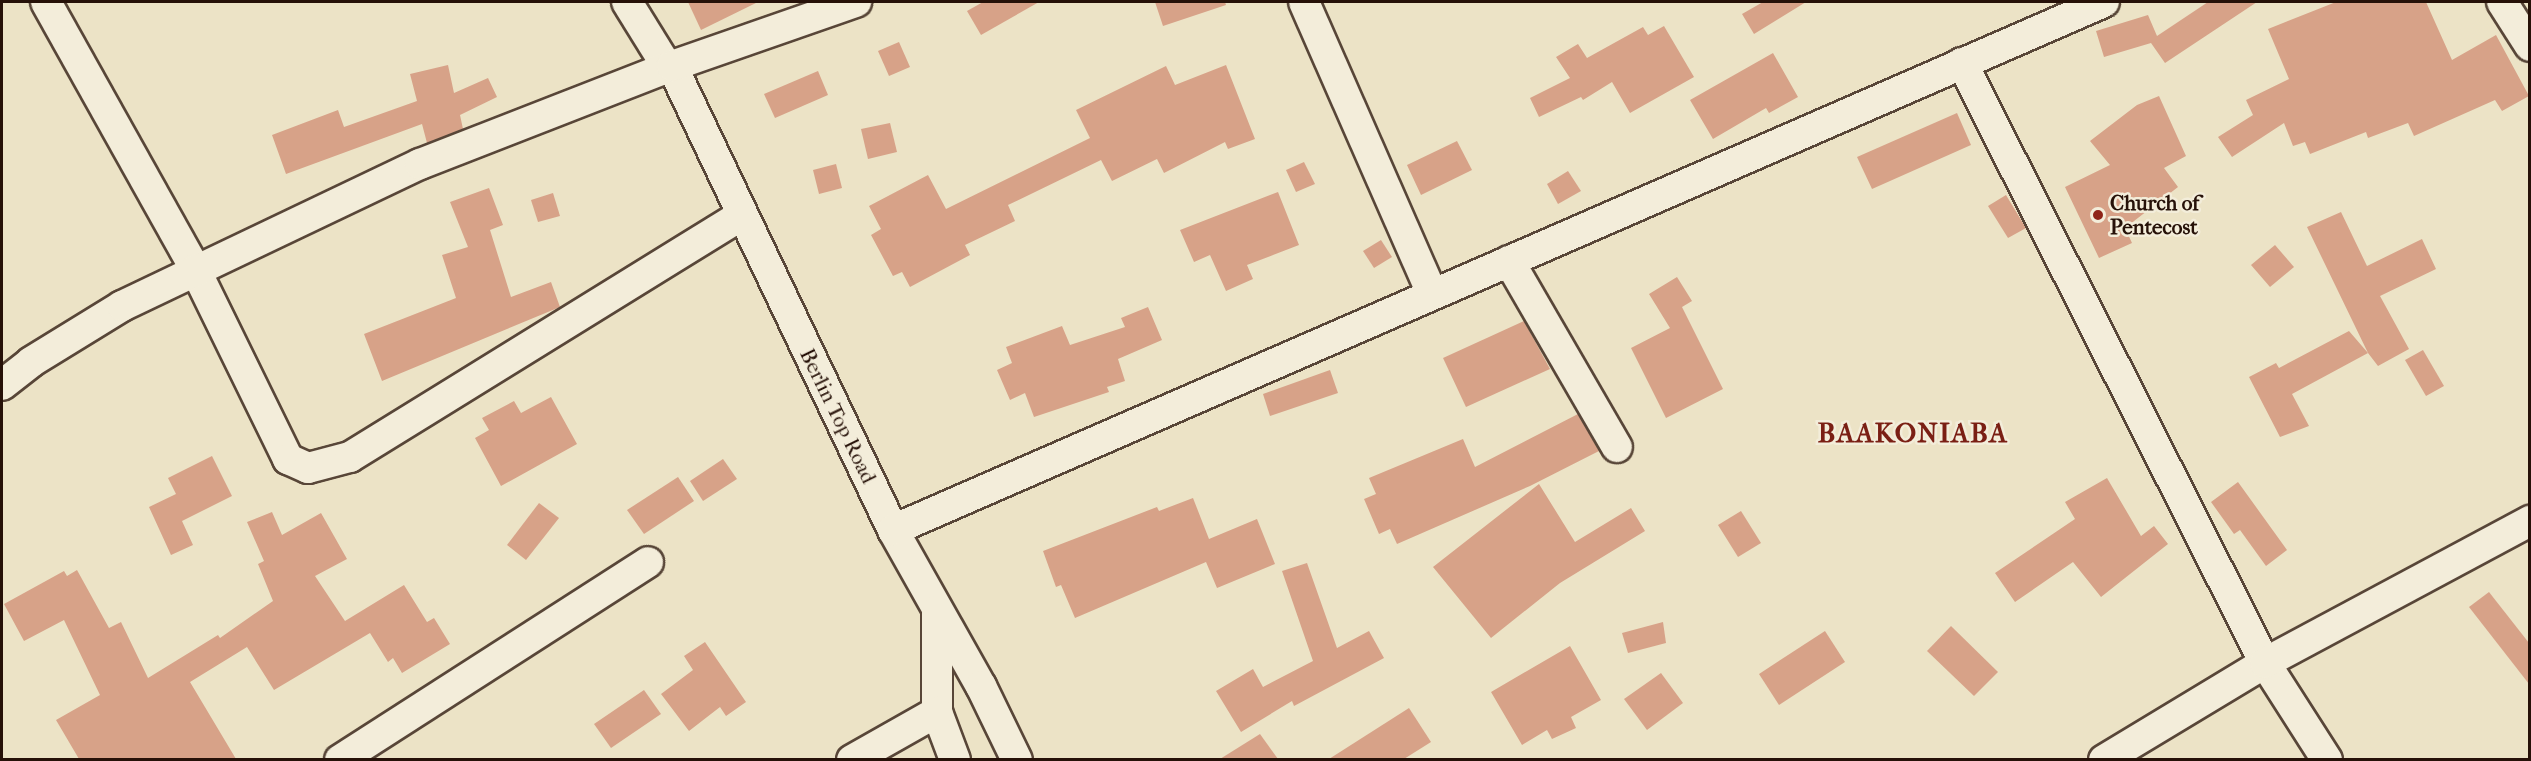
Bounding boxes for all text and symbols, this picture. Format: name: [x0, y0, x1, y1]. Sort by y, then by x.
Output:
place label: Church of Pentecost: [2110, 190, 2199, 240]
marker: Church of Pentecost: [2091, 208, 2105, 222]
street label: Berlin Top Road: [794, 344, 882, 488]
district label: BAAKONIABA: [1818, 418, 2008, 450]

